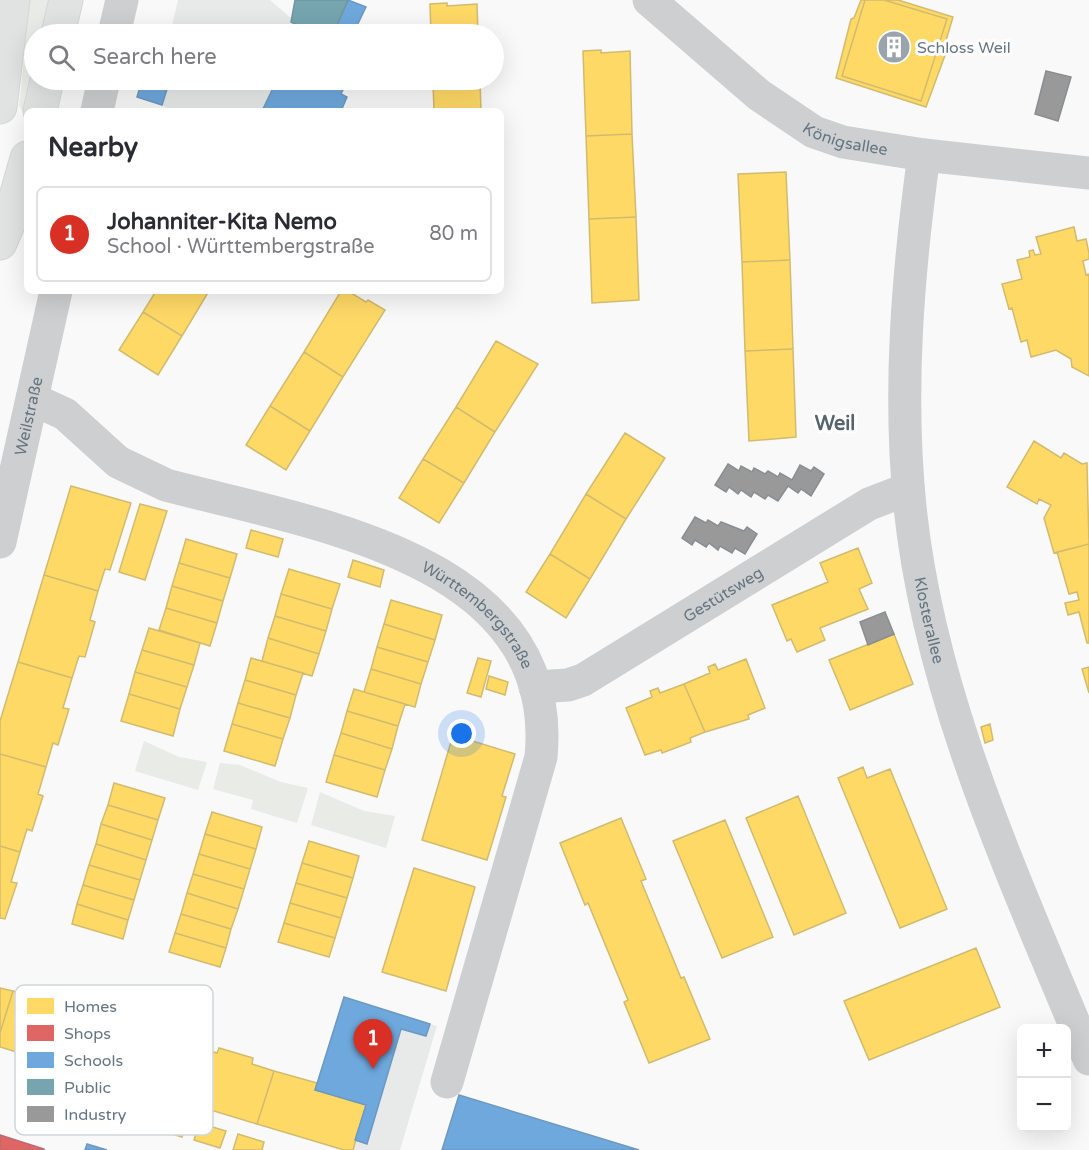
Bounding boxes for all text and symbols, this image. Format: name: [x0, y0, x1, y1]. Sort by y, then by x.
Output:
search box: [24, 24, 504, 90]
building icon: Schloss Weil: [876, 29, 912, 65]
place label: Schloss Weil: [917, 38, 1011, 58]
icon: search: [45, 41, 78, 74]
text: Search here: [93, 44, 217, 70]
street label: Königsallee: [799, 118, 889, 160]
text: Nearby: [48, 132, 138, 163]
text: Johanniter-Kita Nemo: [107, 209, 337, 235]
text: 1: [63, 222, 76, 246]
text: 80 m: [429, 222, 478, 246]
text: School · Württembergstraße: [107, 235, 375, 259]
street label: Weilstraße: [11, 375, 48, 458]
district label: Weil: [815, 412, 855, 436]
street label: Württembergstraße: [418, 557, 537, 672]
street label: Gestütsweg: [680, 563, 767, 627]
street label: Klosterallee: [909, 575, 948, 666]
your location: [447, 719, 476, 748]
legend: [15, 985, 213, 1135]
text: Homes: [64, 997, 117, 1017]
pin: 1: [354, 1020, 392, 1069]
text: Shops: [64, 1024, 111, 1044]
map controls: [1017, 1024, 1071, 1132]
button: +: [1017, 1024, 1071, 1078]
text: Schools: [64, 1051, 123, 1071]
text: Public: [64, 1078, 111, 1098]
button: −: [1017, 1078, 1071, 1132]
text: Industry: [64, 1105, 127, 1125]

